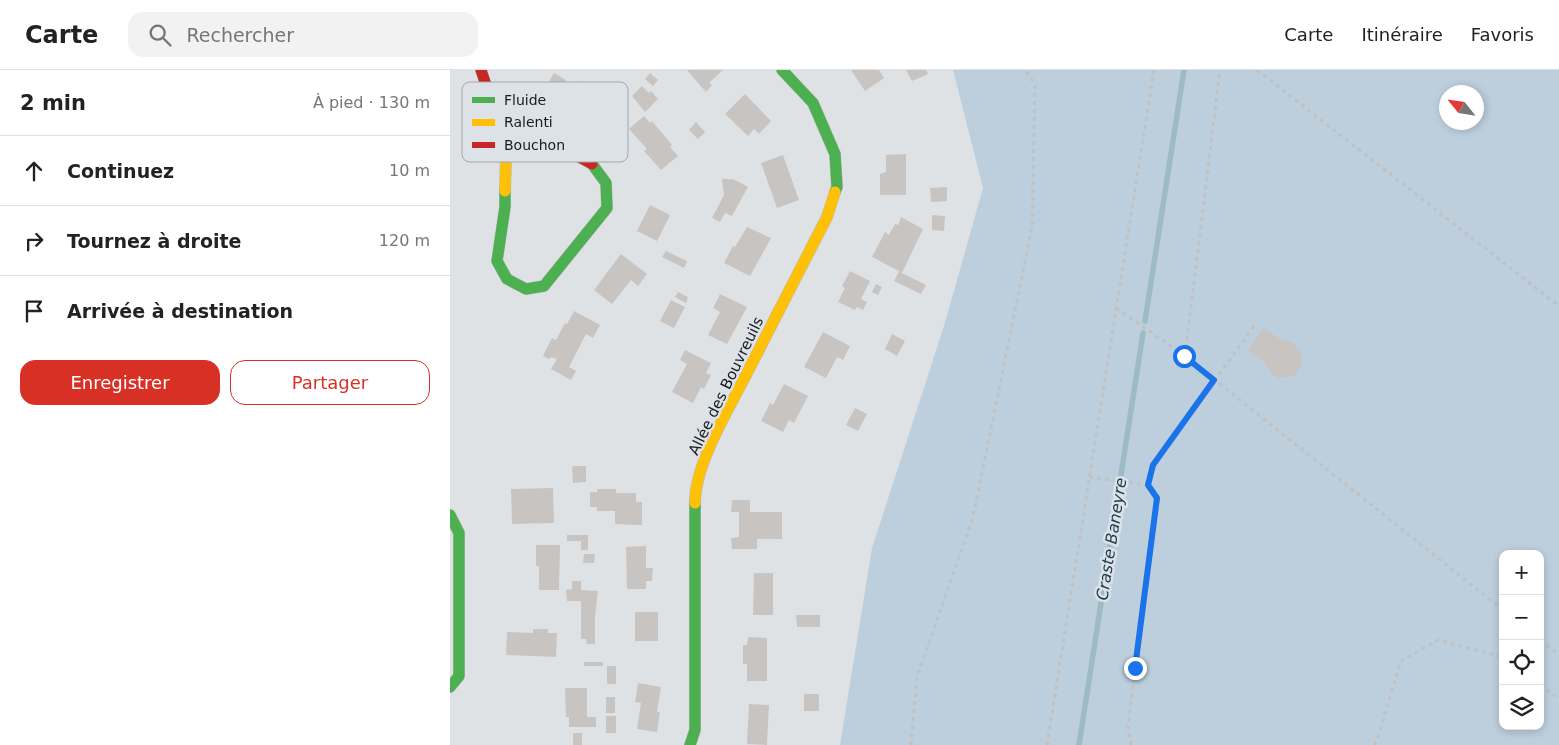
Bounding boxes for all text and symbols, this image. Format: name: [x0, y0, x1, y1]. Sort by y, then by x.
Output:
search box: [128, 12, 478, 57]
text: Carte: [25, 21, 98, 49]
icon: search: [146, 21, 174, 49]
text: Rechercher: [186, 24, 294, 46]
text: Carte: [1284, 24, 1333, 45]
text: Itinéraire: [1361, 24, 1443, 45]
text: Favoris: [1471, 24, 1534, 45]
legend: [462, 82, 628, 162]
north arrow: [1439, 85, 1484, 130]
text: 2 min: [20, 91, 86, 115]
text: Fluide: [504, 92, 546, 108]
text: À pied · 130 m: [313, 93, 430, 112]
text: Ralenti: [504, 114, 553, 130]
text: Bouchon: [504, 137, 565, 153]
icon: ahead: [20, 157, 48, 185]
text: Continuez: [67, 160, 174, 182]
text: 10 m: [389, 161, 430, 180]
icon: right: [20, 227, 48, 255]
text: Tournez à droite: [67, 230, 241, 252]
text: 120 m: [379, 231, 430, 250]
icon: arrive: [20, 297, 48, 325]
text: Arrivée à destination: [67, 300, 293, 322]
street label: Allée des Bouvreuils: [685, 314, 767, 458]
route start: [1173, 345, 1196, 368]
button: Enregistrer: [20, 360, 220, 405]
button: Partager: [230, 360, 430, 405]
water label: Craste Baneyre: [1092, 476, 1131, 602]
map controls: [1499, 550, 1544, 730]
button: +: [1499, 550, 1544, 595]
button: −: [1499, 595, 1544, 640]
button: locate: [1499, 640, 1544, 685]
route end: [1124, 657, 1147, 680]
button: layers: [1499, 685, 1544, 730]

